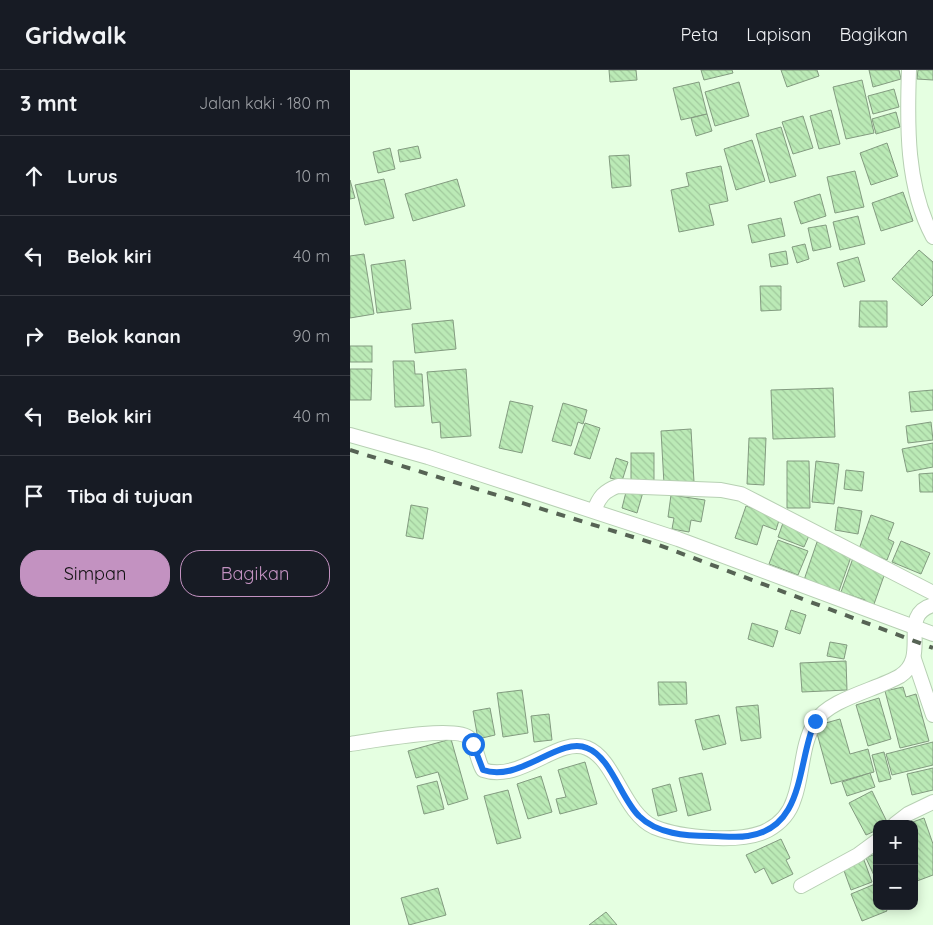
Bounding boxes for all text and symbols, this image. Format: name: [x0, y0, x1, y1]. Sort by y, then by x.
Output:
text: Gridwalk: [25, 20, 127, 50]
text: Peta: [681, 23, 718, 46]
text: Lapisan: [746, 23, 811, 46]
text: Bagikan: [839, 23, 908, 46]
text: 3 mnt: [20, 90, 78, 116]
text: Jalan kaki · 180 m: [199, 93, 330, 113]
icon: ahead: [20, 162, 48, 190]
text: Lurus: [67, 164, 117, 188]
text: 10 m: [296, 166, 330, 186]
icon: left: [20, 242, 48, 270]
text: Belok kiri: [67, 244, 152, 268]
text: 40 m: [293, 246, 330, 266]
icon: right: [20, 322, 48, 350]
text: Belok kanan: [67, 324, 181, 348]
text: 90 m: [293, 326, 330, 346]
icon: left: [20, 402, 48, 430]
text: Belok kiri: [67, 404, 152, 428]
text: 40 m: [293, 406, 330, 426]
icon: arrive: [20, 482, 48, 510]
text: Tiba di tujuan: [67, 484, 193, 508]
button: Simpan: [20, 550, 170, 597]
button: Bagikan: [180, 550, 330, 597]
route end: [804, 710, 827, 733]
route start: [462, 733, 485, 756]
map controls: [873, 820, 918, 910]
button: +: [873, 820, 918, 865]
button: −: [873, 865, 918, 910]

